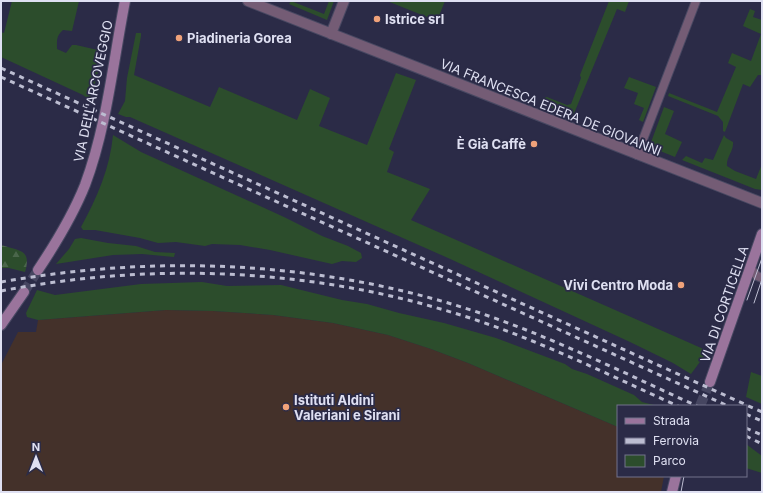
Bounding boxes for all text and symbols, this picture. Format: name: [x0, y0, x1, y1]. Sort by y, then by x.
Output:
place label: Istrice srl: [385, 11, 444, 27]
marker: Istrice srl: [372, 14, 382, 24]
street label: VIA DELL'ARCOVEGGIO: [70, 19, 116, 163]
place label: Piadineria Gorea: [187, 30, 292, 46]
marker: Piadineria Gorea: [174, 33, 184, 43]
street label: VIA FRANCESCA EDERA DE GIOVANNI: [438, 55, 664, 159]
place label: È Già Caffè: [457, 136, 526, 152]
marker: È Già Caffè: [529, 139, 539, 149]
street label: VIA DI CORTICELLA: [697, 244, 751, 364]
place label: Vivi Centro Moda: [563, 277, 673, 293]
marker: Vivi Centro Moda: [676, 280, 686, 290]
place label: Istituti Aldini Valeriani e Sirani: [294, 392, 400, 423]
marker: Istituti Aldini Valeriani e Sirani: [281, 402, 291, 412]
legend: [617, 405, 747, 477]
text: Strada: [653, 413, 690, 428]
text: Ferrovia: [653, 433, 699, 448]
north arrow: [16, 437, 56, 477]
text: N: [32, 440, 40, 454]
text: Parco: [653, 453, 686, 468]

